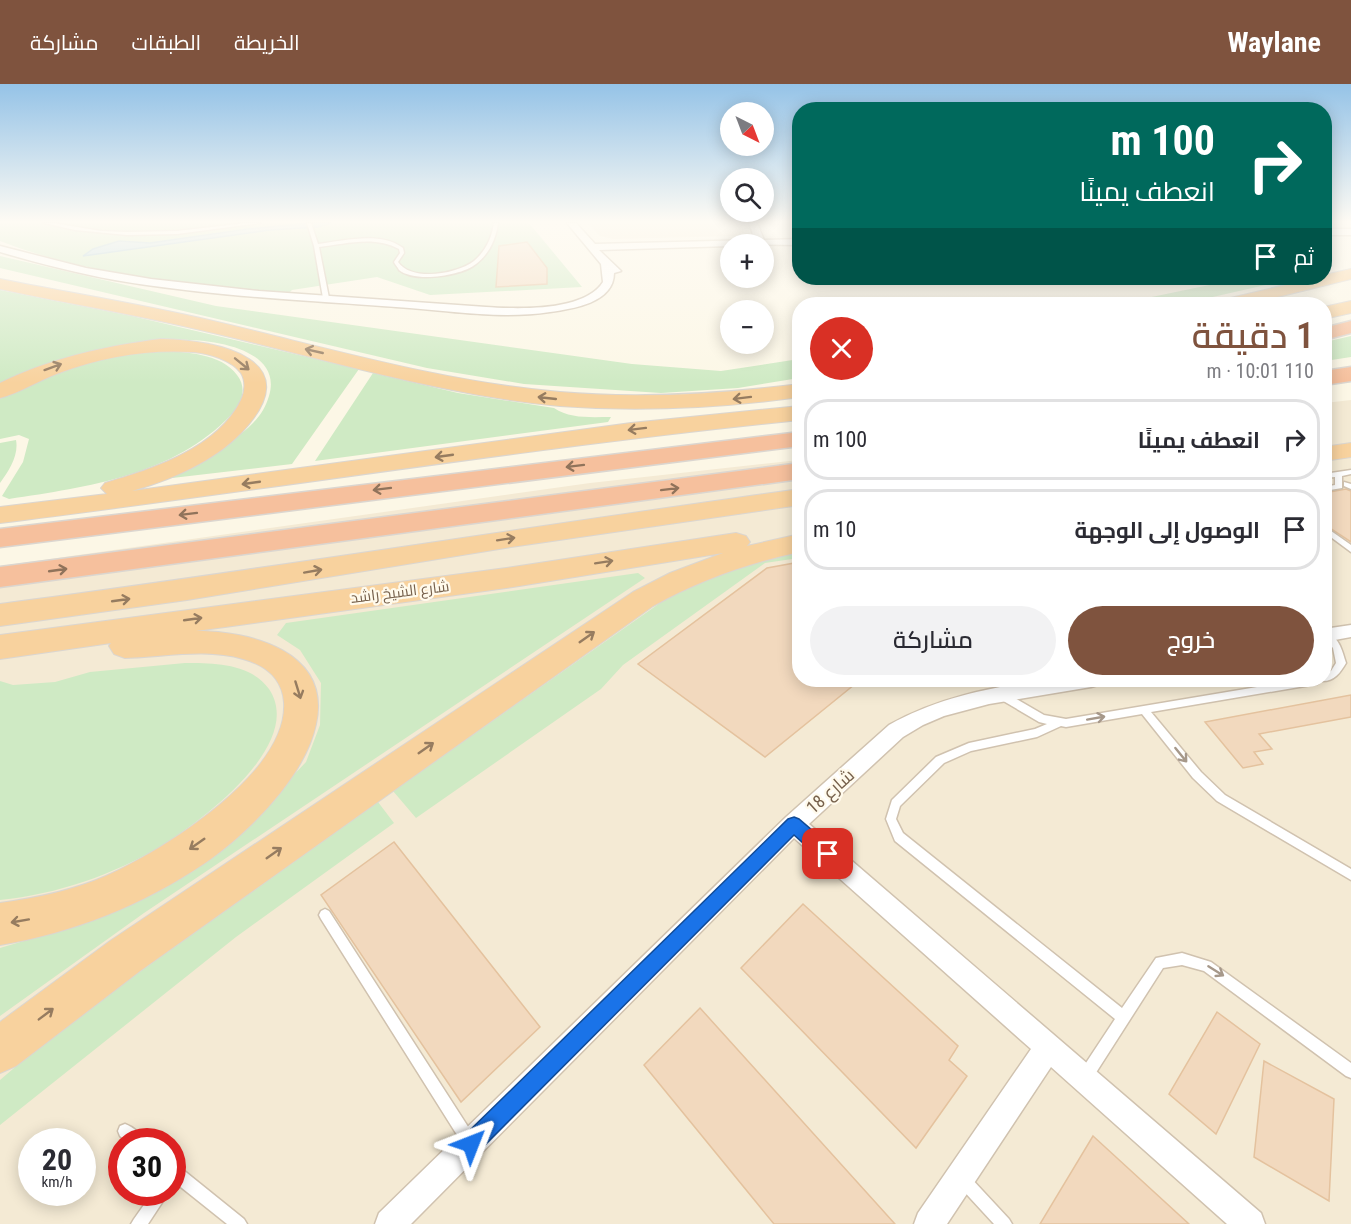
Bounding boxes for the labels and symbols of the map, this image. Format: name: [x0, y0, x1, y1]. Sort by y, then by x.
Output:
north arrow: [720, 102, 774, 156]
one-way arrow: [304, 344, 323, 356]
one-way arrow: [234, 358, 250, 371]
one-way arrow: [43, 361, 62, 372]
one-way arrow: [538, 392, 557, 403]
one-way arrow: [732, 393, 752, 404]
one-way arrow: [627, 424, 647, 435]
one-way arrow: [434, 450, 454, 461]
one-way arrow: [565, 460, 585, 471]
one-way arrow: [241, 478, 261, 489]
one-way arrow: [660, 483, 679, 494]
one-way arrow: [372, 484, 392, 495]
one-way arrow: [179, 508, 199, 519]
one-way arrow: [495, 534, 515, 545]
one-way arrow: [594, 556, 614, 567]
one-way arrow: [48, 564, 67, 575]
one-way arrow: [303, 565, 323, 576]
street label: شارع الشيخ راشد: [350, 577, 451, 609]
one-way arrow: [110, 594, 130, 605]
one-way arrow: [183, 613, 202, 624]
one-way arrow: [578, 631, 595, 643]
one-way arrow: [293, 680, 304, 699]
one-way arrow: [1086, 712, 1106, 723]
one-way arrow: [418, 742, 434, 754]
one-way arrow: [1174, 747, 1188, 762]
street label: شارع 18: [802, 764, 859, 819]
pin: [802, 828, 853, 879]
one-way arrow: [189, 838, 205, 850]
one-way arrow: [265, 847, 281, 859]
one-way arrow: [10, 916, 30, 927]
one-way arrow: [1207, 966, 1224, 978]
one-way arrow: [37, 1007, 53, 1020]
position arrow: [439, 1112, 503, 1176]
speed limit sign: 30: [108, 1128, 186, 1206]

